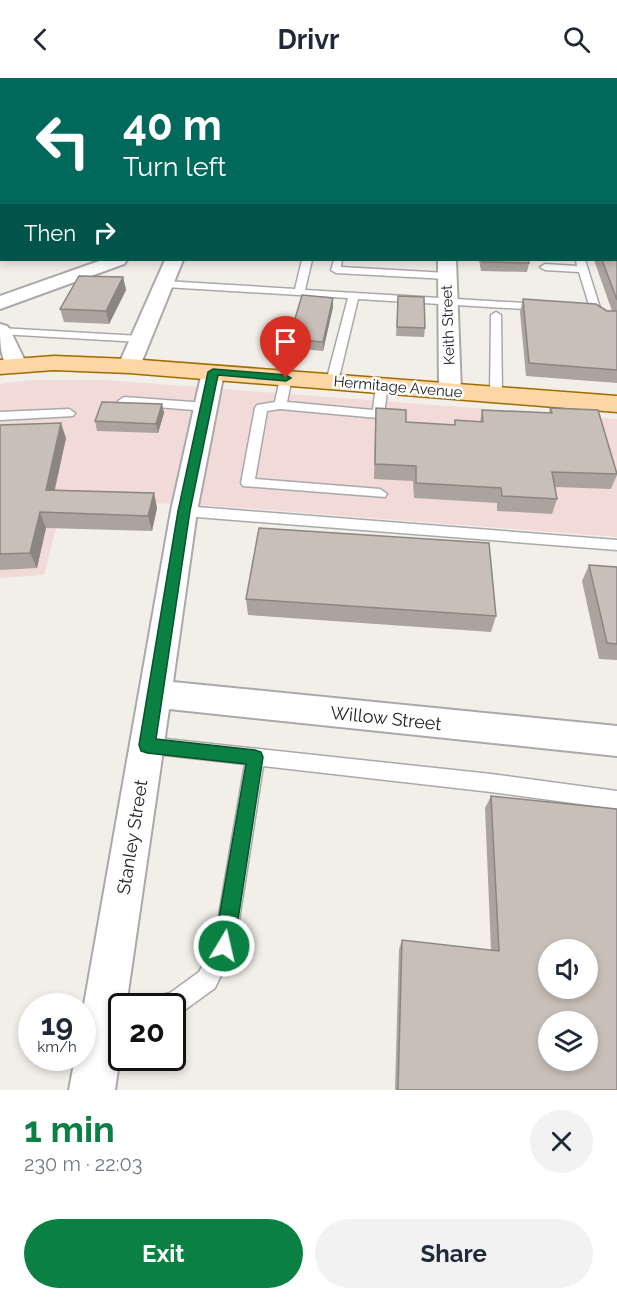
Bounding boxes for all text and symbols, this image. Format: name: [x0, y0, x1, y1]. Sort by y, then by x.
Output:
icon: back: [24, 23, 57, 56]
icon: search: [560, 23, 593, 56]
text: Drivr: [278, 24, 339, 55]
text: 40 m: [123, 101, 222, 150]
icon: left: [24, 102, 102, 180]
text: Turn left: [123, 151, 226, 182]
icon: right: [88, 216, 121, 249]
text: Then: [24, 220, 76, 246]
street label: Keith Street: [438, 284, 458, 366]
pin: [260, 316, 311, 378]
icon: arrive: [269, 325, 302, 358]
street label: Hermitage Avenue: [333, 372, 463, 402]
street label: Willow Street: [329, 702, 443, 734]
street label: Stanley Street: [113, 778, 151, 896]
position arrow: [192, 914, 256, 978]
map controls: [538, 939, 598, 1071]
button: sound: [538, 939, 598, 999]
speed limit sign: 20: [108, 993, 186, 1071]
text: 19: [41, 1007, 73, 1042]
button: layers: [538, 1011, 598, 1071]
text: km/h: [37, 1038, 77, 1056]
text: 1 min: [24, 1108, 115, 1150]
button: close: [530, 1110, 593, 1173]
text: 230 m · 22:03: [24, 1152, 142, 1176]
button: Exit: [24, 1219, 303, 1288]
button: Share: [315, 1219, 593, 1288]

